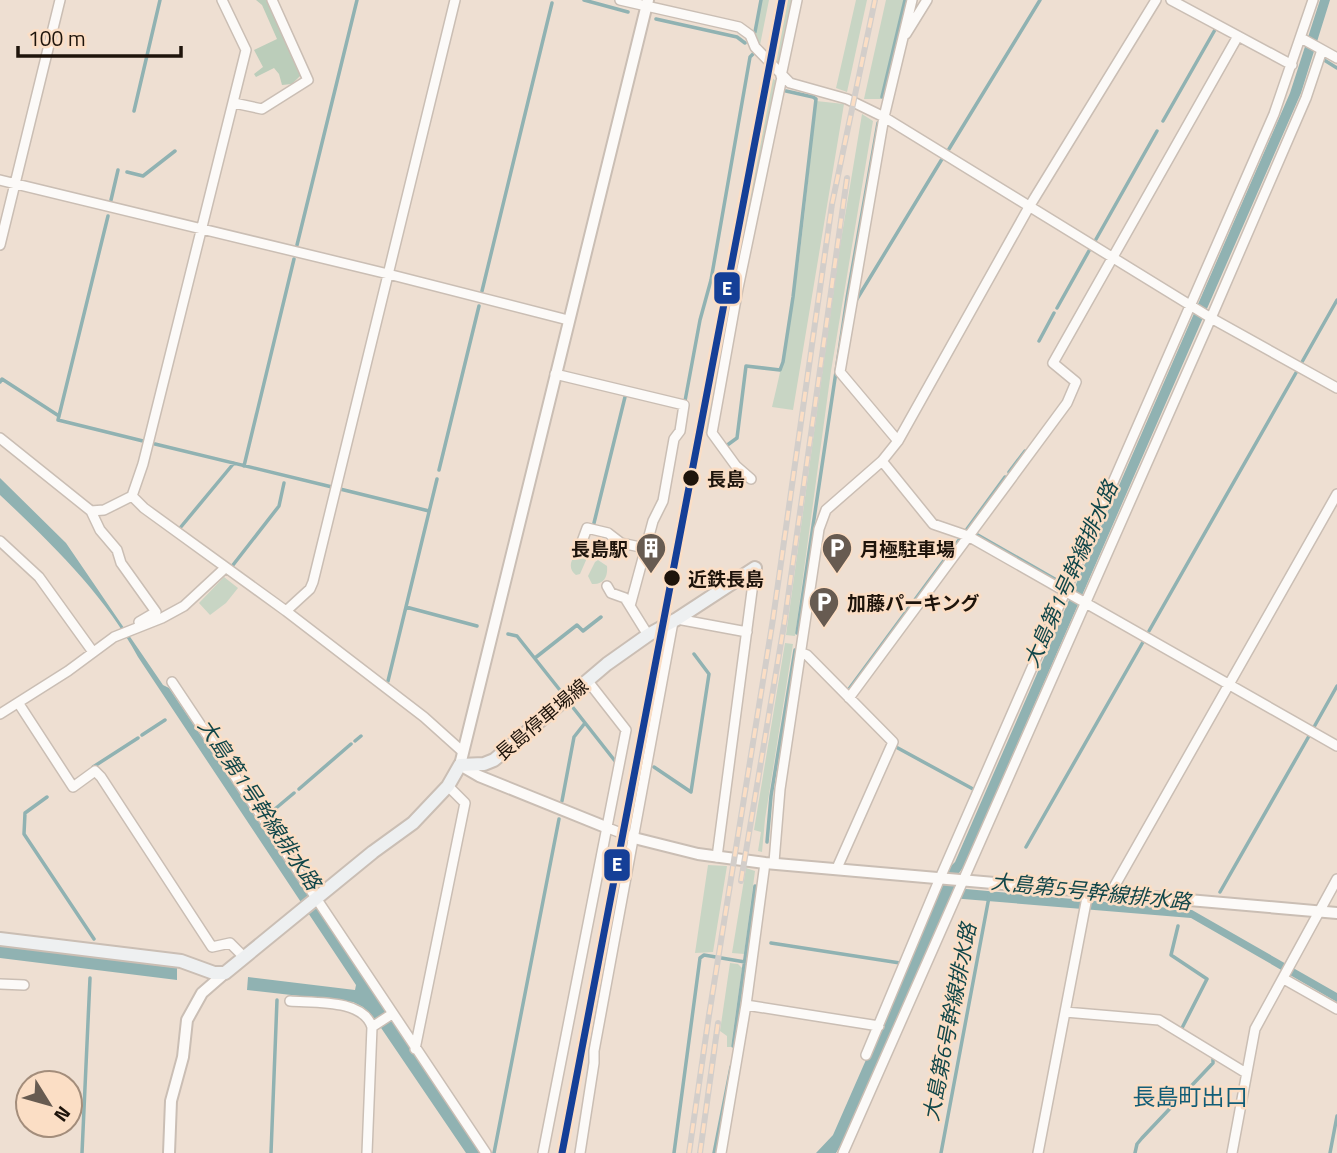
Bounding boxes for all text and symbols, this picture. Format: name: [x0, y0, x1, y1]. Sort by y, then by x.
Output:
scale bar: [18, 14, 180, 58]
text: 100 m: [28, 22, 85, 54]
line badge: E: [713, 271, 741, 305]
text: E: [722, 273, 732, 302]
place label: 長島: [707, 464, 745, 493]
marker: 長島: [681, 468, 701, 488]
water label: 大島第1号幹線排水路: [1015, 474, 1126, 672]
building icon: 長島駅: [634, 531, 668, 575]
parking icon: 月極駐車場: [820, 531, 854, 575]
place label: 長島駅: [571, 534, 628, 563]
place label: 月極駐車場: [860, 534, 955, 563]
place label: 近鉄長島: [688, 564, 764, 593]
marker: 近鉄長島: [662, 568, 682, 588]
parking icon: 加藤パーキング: [807, 585, 841, 629]
place label: 加藤パーキング: [847, 588, 979, 617]
street label: 長島停車場線: [488, 671, 594, 767]
water label: 大島第1号幹線排水路: [191, 712, 331, 898]
line badge: E: [603, 848, 631, 882]
text: E: [612, 849, 622, 878]
water label: 大島第5号幹線排水路: [989, 865, 1194, 918]
water label: 大島第6号幹線排水路: [914, 918, 984, 1124]
north arrow: [14, 1069, 84, 1139]
district label: 長島町出口: [1133, 1079, 1248, 1114]
text: N: [47, 1101, 79, 1129]

